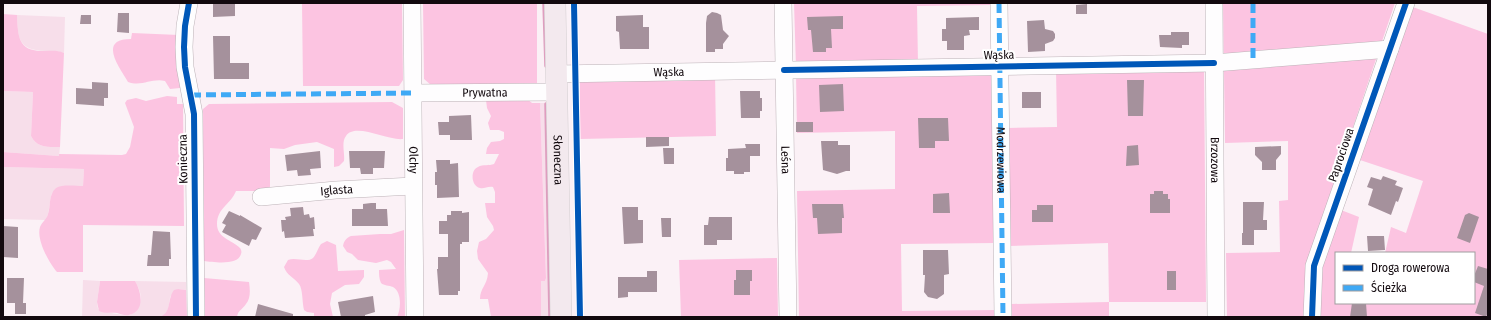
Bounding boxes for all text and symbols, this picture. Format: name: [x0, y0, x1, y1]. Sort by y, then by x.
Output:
street label: Wąska: [983, 48, 1015, 62]
street label: Wąska: [653, 65, 685, 79]
street label: Prywatna: [462, 85, 508, 100]
street label: Paprociowa: [1325, 126, 1357, 184]
street label: Modrzewiowa: [994, 127, 1008, 194]
street label: Konieczna: [176, 134, 190, 184]
street label: Słoneczna: [551, 135, 565, 185]
street label: Brzozowa: [1208, 137, 1222, 183]
street label: Olchy: [406, 146, 421, 174]
street label: Leśna: [778, 146, 793, 174]
street label: Iglasta: [320, 182, 353, 198]
legend: [1335, 252, 1475, 304]
text: Droga rowerowa: [1371, 261, 1450, 275]
text: Ścieżka: [1371, 280, 1407, 295]

